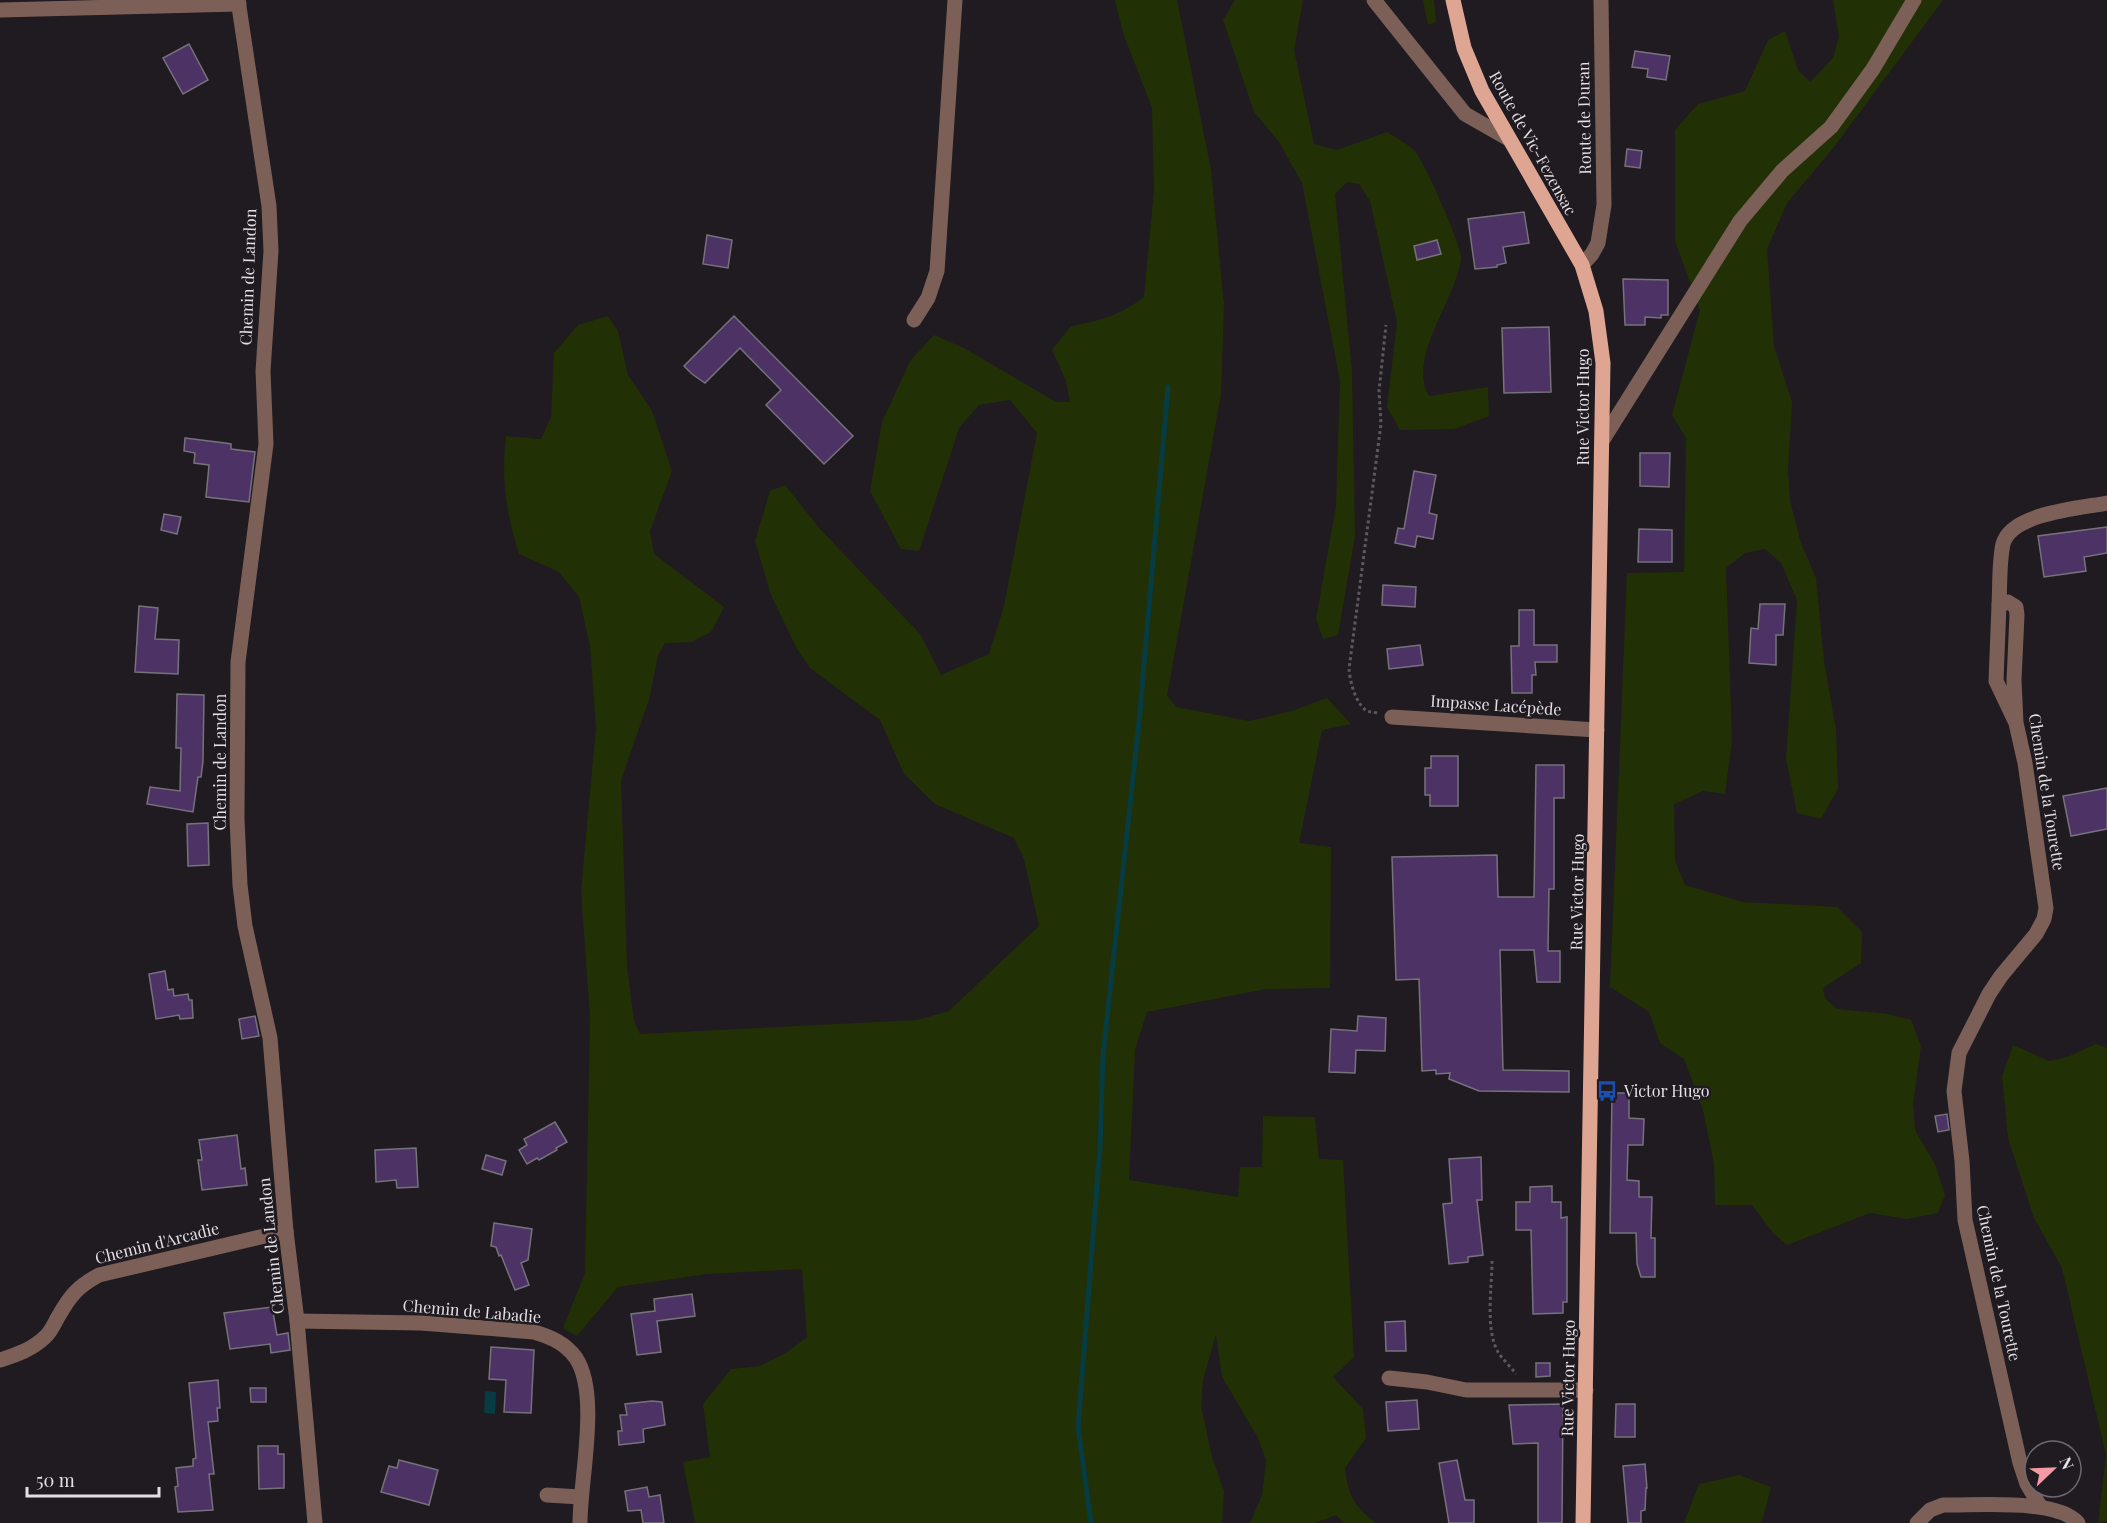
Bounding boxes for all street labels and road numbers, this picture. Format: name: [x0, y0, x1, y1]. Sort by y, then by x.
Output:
street label: Route de Duran: [1572, 61, 1595, 175]
street label: Route de Vic-Fezensac: [1485, 67, 1582, 219]
street label: Chemin de Landon: [235, 208, 260, 346]
street label: Rue Victor Hugo: [1572, 348, 1593, 465]
street label: Impasse Lacépède: [1430, 689, 1562, 720]
street label: Chemin de Landon: [209, 693, 230, 830]
street label: Chemin de la Tourette: [2025, 712, 2070, 872]
street label: Rue Victor Hugo: [1565, 833, 1588, 951]
street label: Chemin de Landon: [253, 1176, 288, 1315]
street label: Chemin de la Tourette: [1973, 1203, 2026, 1363]
street label: Chemin d'Arcadie: [93, 1217, 221, 1268]
street label: Chemin de Labadie: [402, 1294, 542, 1327]
street label: Rue Victor Hugo: [1556, 1319, 1579, 1437]

